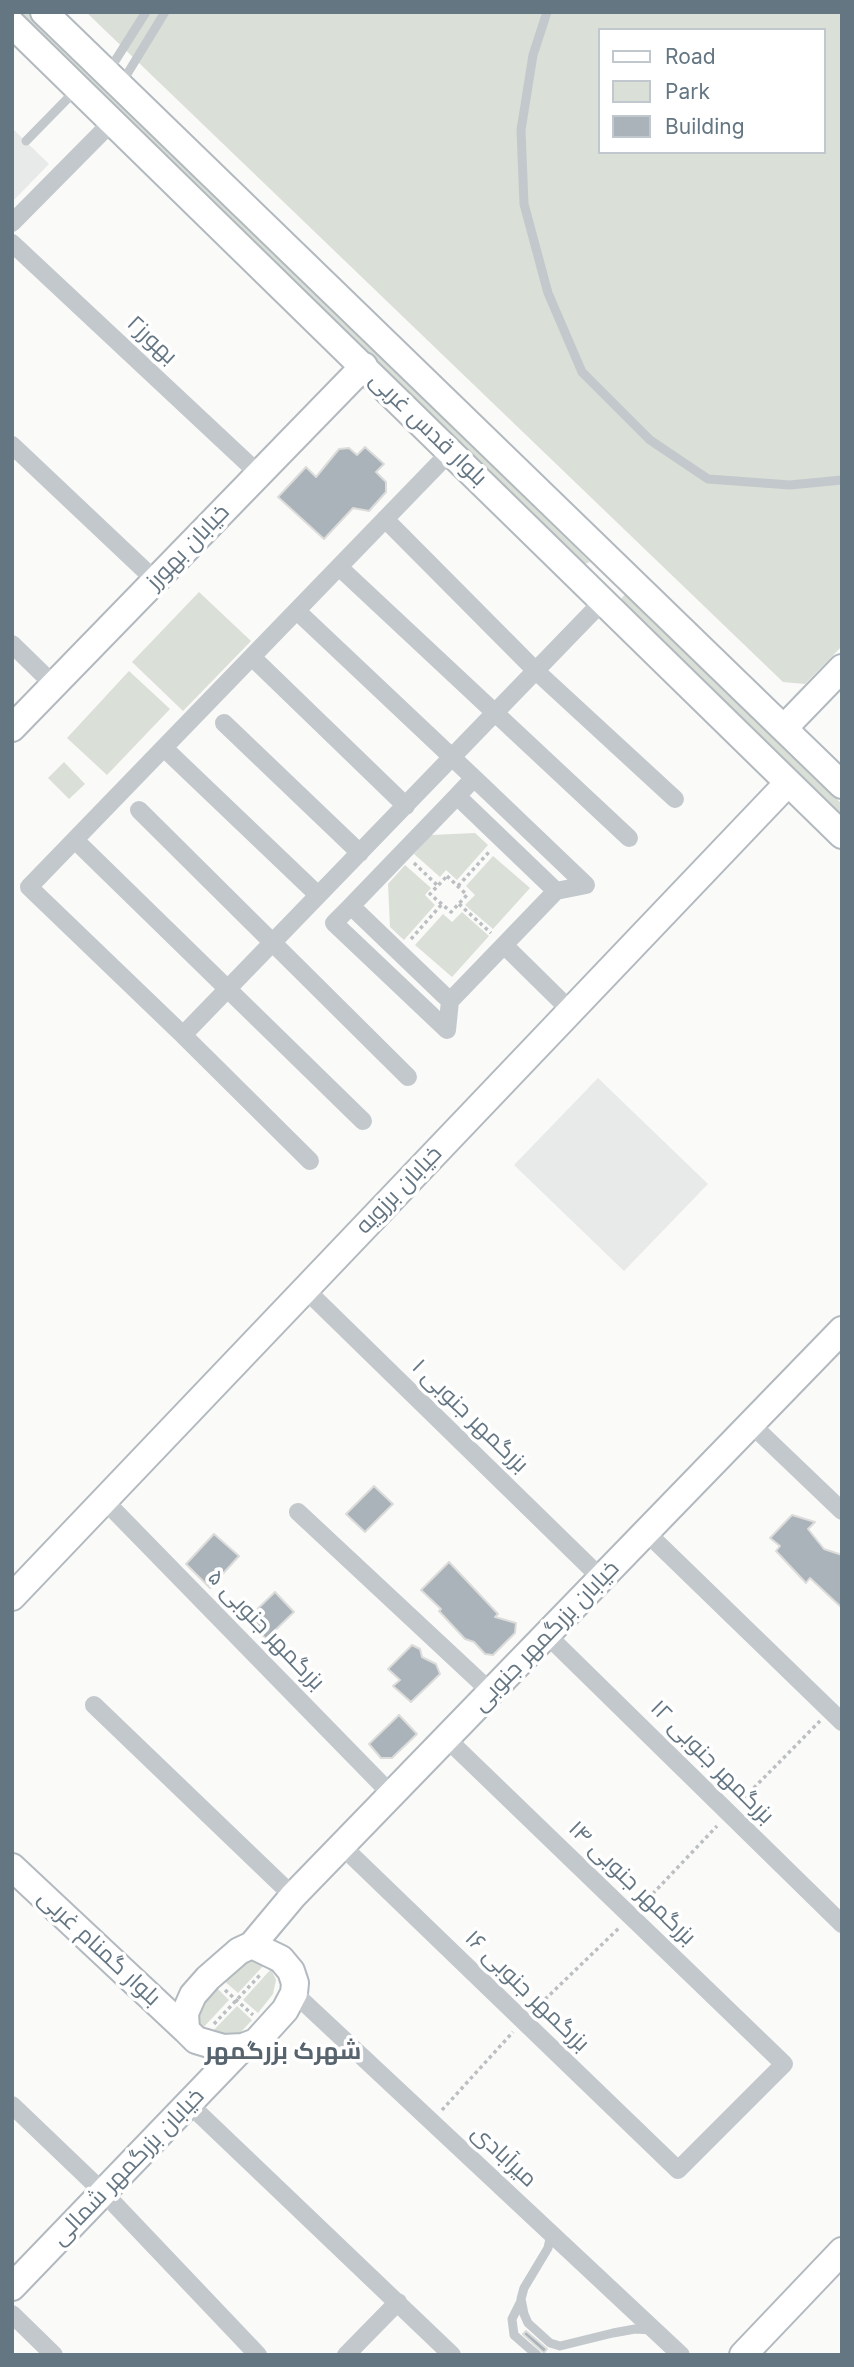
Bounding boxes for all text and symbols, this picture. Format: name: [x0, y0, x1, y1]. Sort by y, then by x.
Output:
legend: [598, 28, 826, 154]
text: Road: [665, 44, 716, 69]
text: Park: [665, 79, 710, 104]
text: Building: [665, 114, 745, 139]
street label: بهورز۲: [121, 310, 183, 370]
street label: بلوار قدس غربی: [363, 366, 493, 492]
street label: خیابان بهورز: [141, 499, 235, 595]
street label: خیابان برزویه: [350, 1140, 448, 1240]
street label: بزرگمهر جنوبی ۱: [406, 1353, 534, 1479]
street label: خیابان بزرگمهر جنوبی: [467, 1555, 625, 1717]
street label: بزرگمهر جنوبی ۵: [202, 1564, 330, 1696]
street label: بزرگمهر جنوبی ۱۲: [644, 1694, 780, 1830]
street label: بزرگمهر جنوبی ۱۴: [562, 1815, 702, 1951]
street label: بلوار گمنام غربی: [32, 1884, 166, 2012]
street label: بزرگمهر جنوبی ۱۶: [459, 1925, 595, 2057]
district label: شهرک بزرگمهر: [205, 2038, 361, 2066]
street label: خیابان بزرگمهر شمالی: [46, 2083, 210, 2251]
street label: میرآبادی: [466, 2119, 542, 2193]

